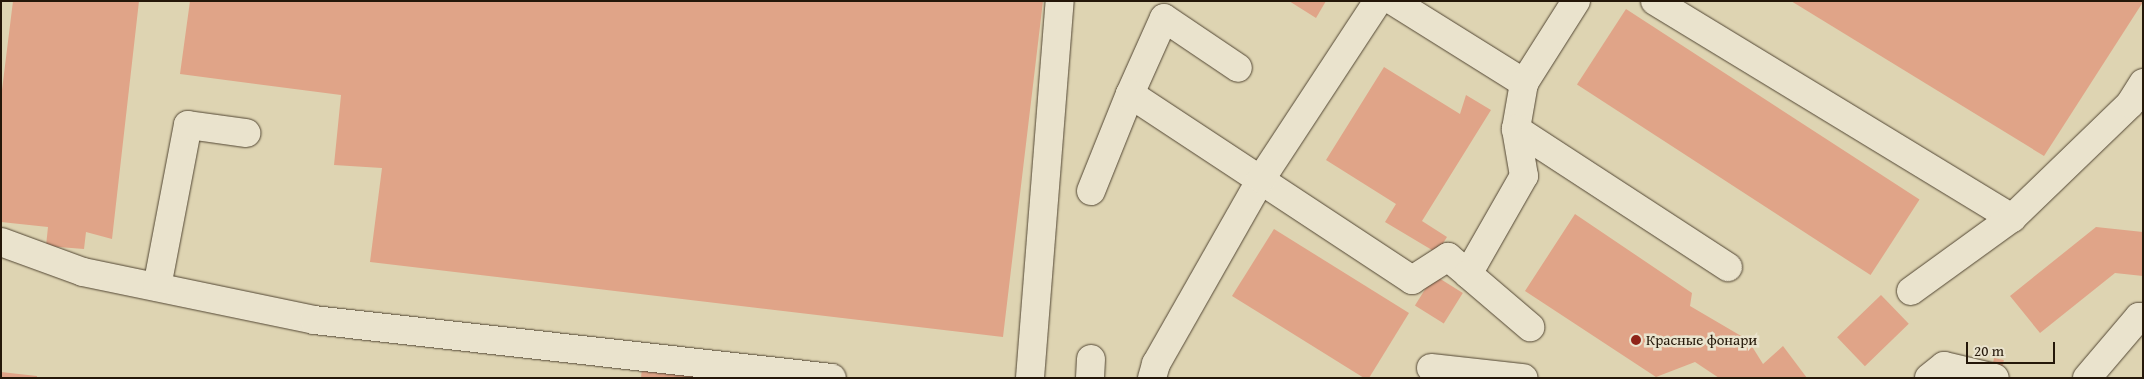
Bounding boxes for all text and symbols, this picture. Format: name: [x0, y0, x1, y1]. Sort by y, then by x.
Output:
place label: Красные фонари: [1646, 331, 1757, 349]
scale bar: [1969, 332, 2058, 364]
marker: Красные фонари: [1630, 334, 1642, 346]
text: 20 m: [1974, 340, 2004, 361]

